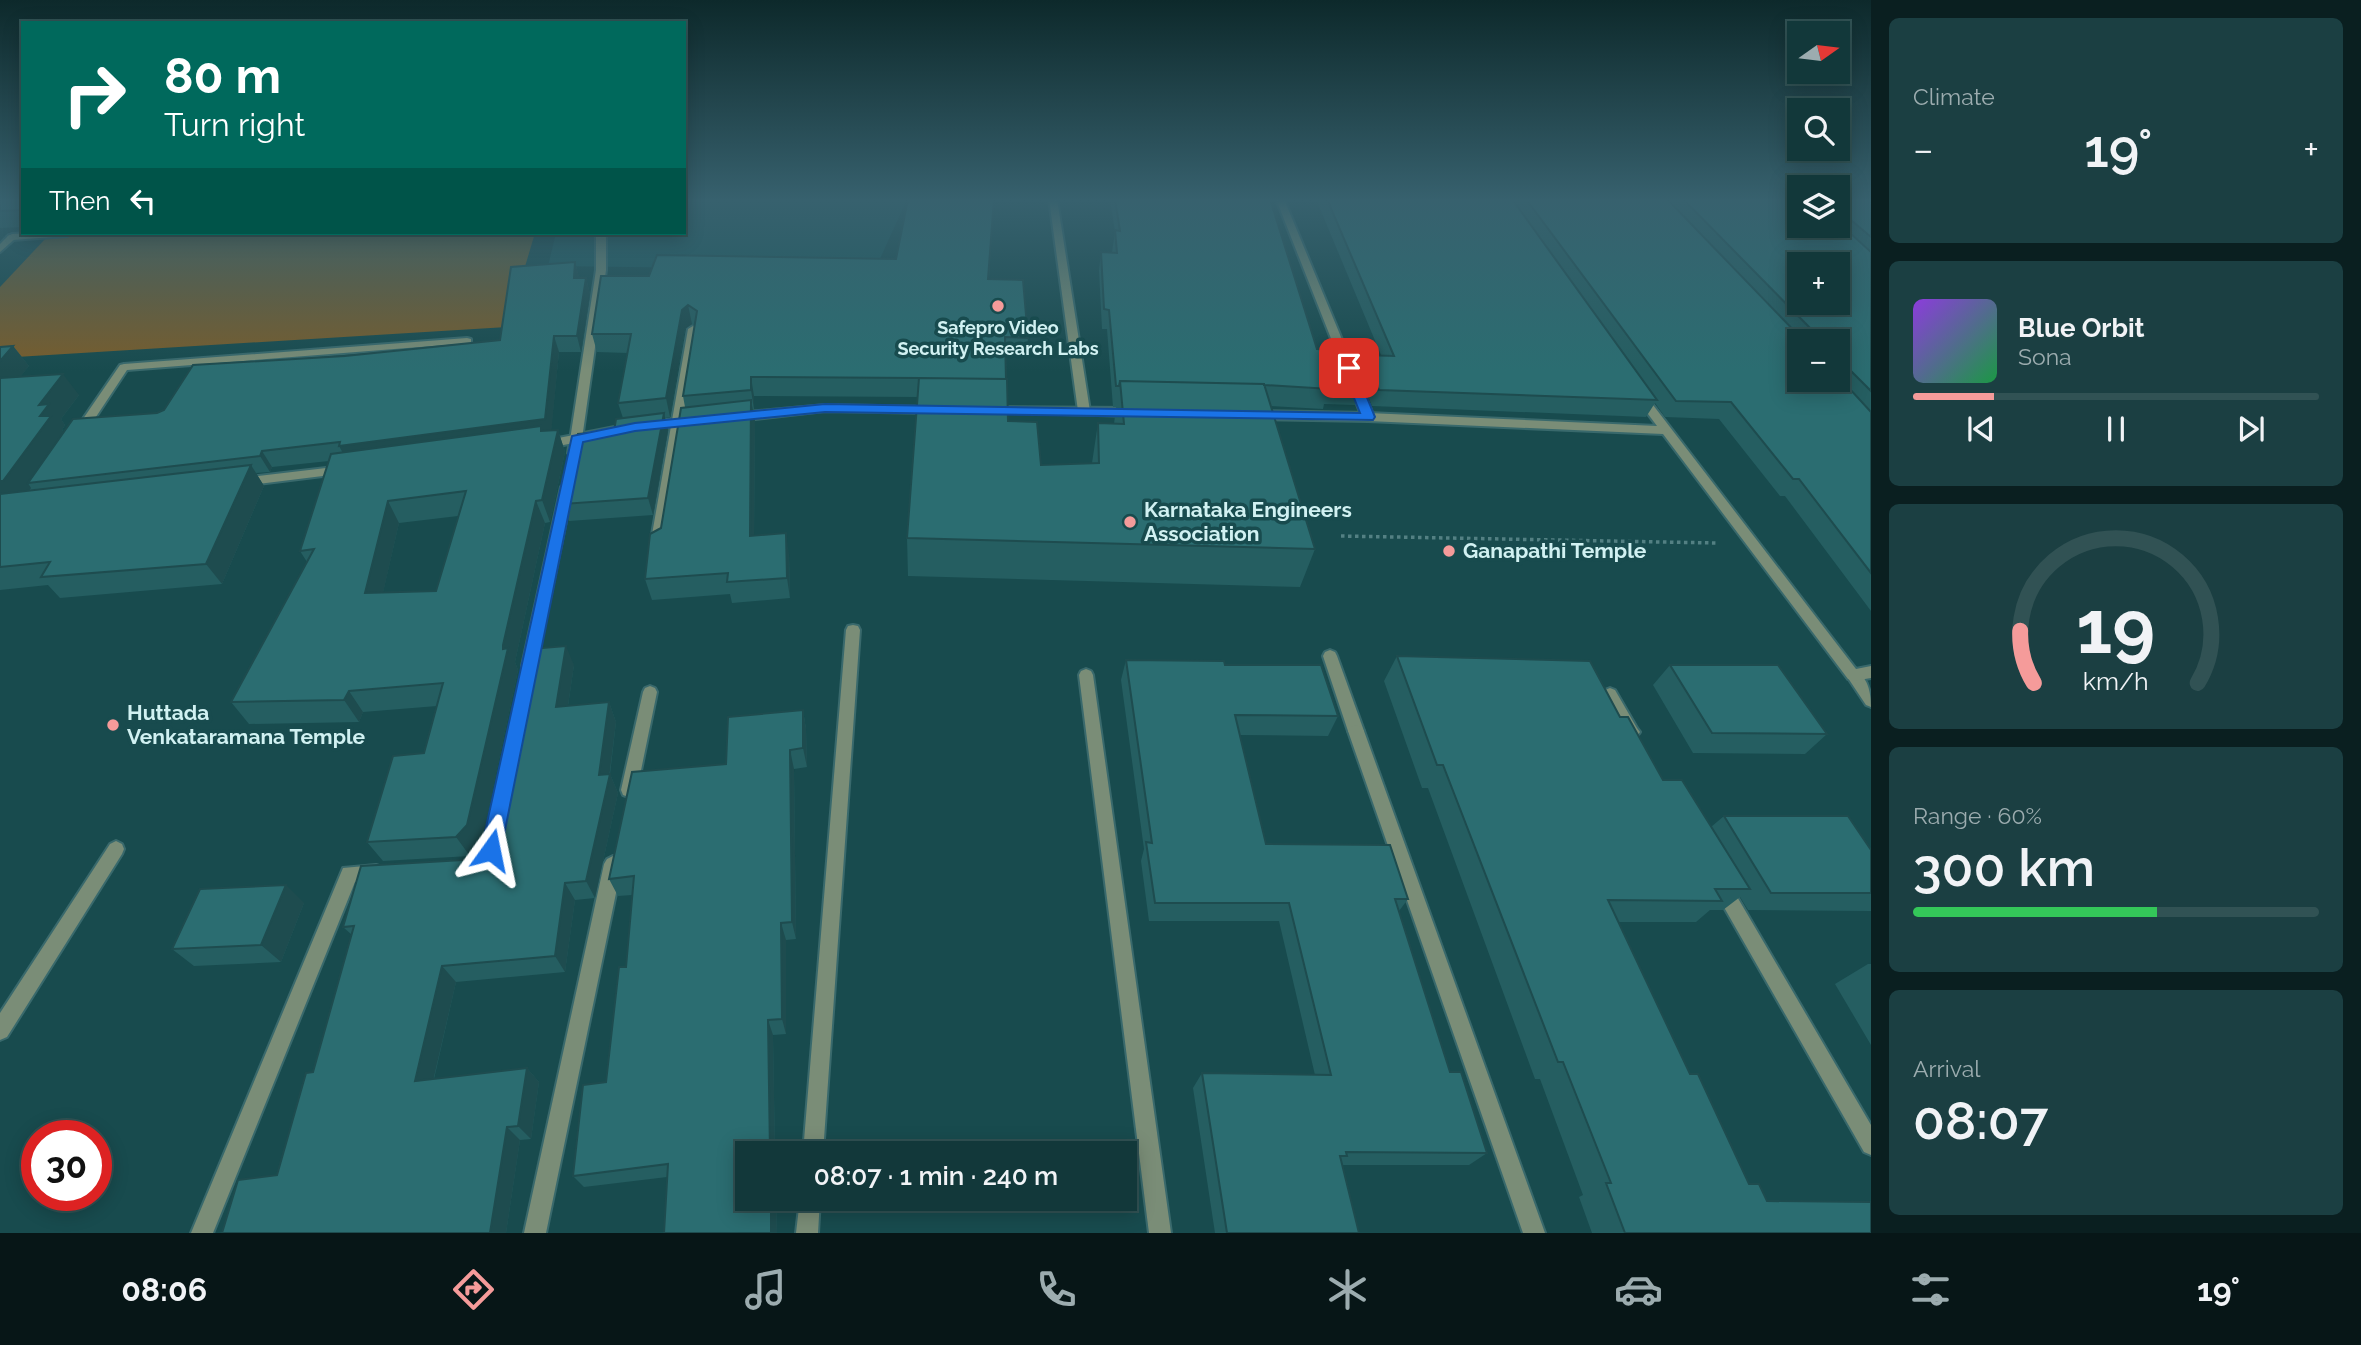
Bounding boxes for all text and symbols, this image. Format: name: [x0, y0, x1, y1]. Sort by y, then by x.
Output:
north arrow: [1787, 21, 1850, 84]
map controls: [1787, 21, 1850, 392]
text: 80 m: [164, 47, 281, 104]
icon: right: [49, 49, 140, 140]
text: Climate: [1913, 83, 1995, 110]
button: search: [1787, 98, 1850, 161]
text: Turn right: [164, 106, 305, 143]
text: 19°: [2084, 118, 2152, 179]
text: −: [1913, 127, 1933, 172]
text: +: [2303, 127, 2319, 172]
button: layers: [1787, 175, 1850, 238]
icon: left: [124, 182, 162, 220]
text: Then: [49, 186, 110, 216]
button: +: [1787, 252, 1850, 315]
marker: Safepro Video Security Research Labs: [990, 298, 1006, 314]
text: Blue Orbit: [2018, 313, 2145, 343]
place label: Safepro Video Security Research Labs: [897, 317, 1099, 359]
button: −: [1787, 329, 1850, 392]
pin: [1319, 338, 1379, 398]
text: Sona: [2018, 343, 2072, 370]
icon: arrive: [1330, 349, 1368, 387]
icon: previous: [1962, 410, 2000, 448]
icon: pause: [2097, 410, 2135, 448]
icon: next: [2232, 410, 2270, 448]
place label: Karnataka Engineers Association: [1144, 497, 1352, 546]
marker: Karnataka Engineers Association: [1122, 514, 1138, 530]
place label: Ganapathi Temple: [1463, 538, 1647, 563]
marker: Ganapathi Temple: [1441, 543, 1457, 559]
text: 19: [2077, 585, 2155, 670]
text: km/h: [2083, 665, 2149, 695]
place label: Huttada Venkataramana Temple: [127, 700, 366, 749]
marker: Huttada Venkataramana Temple: [105, 717, 121, 733]
text: Range · 60%: [1913, 802, 2042, 829]
position arrow: [454, 813, 528, 887]
text: 300 km: [1913, 837, 2095, 898]
text: Arrival: [1913, 1055, 1980, 1082]
text: 08:07: [1913, 1090, 2048, 1151]
speed limit sign: 30: [21, 1120, 112, 1211]
text: 08:07 · 1 min · 240 m: [814, 1161, 1058, 1191]
icon: directions: [449, 1265, 498, 1314]
icon: music: [741, 1265, 790, 1314]
icon: phone: [1032, 1265, 1081, 1314]
icon: climate: [1323, 1265, 1372, 1314]
icon: car: [1614, 1265, 1663, 1314]
icon: filters: [1906, 1265, 1955, 1314]
text: 08:06: [121, 1271, 207, 1308]
text: 19°: [2197, 1271, 2240, 1308]

